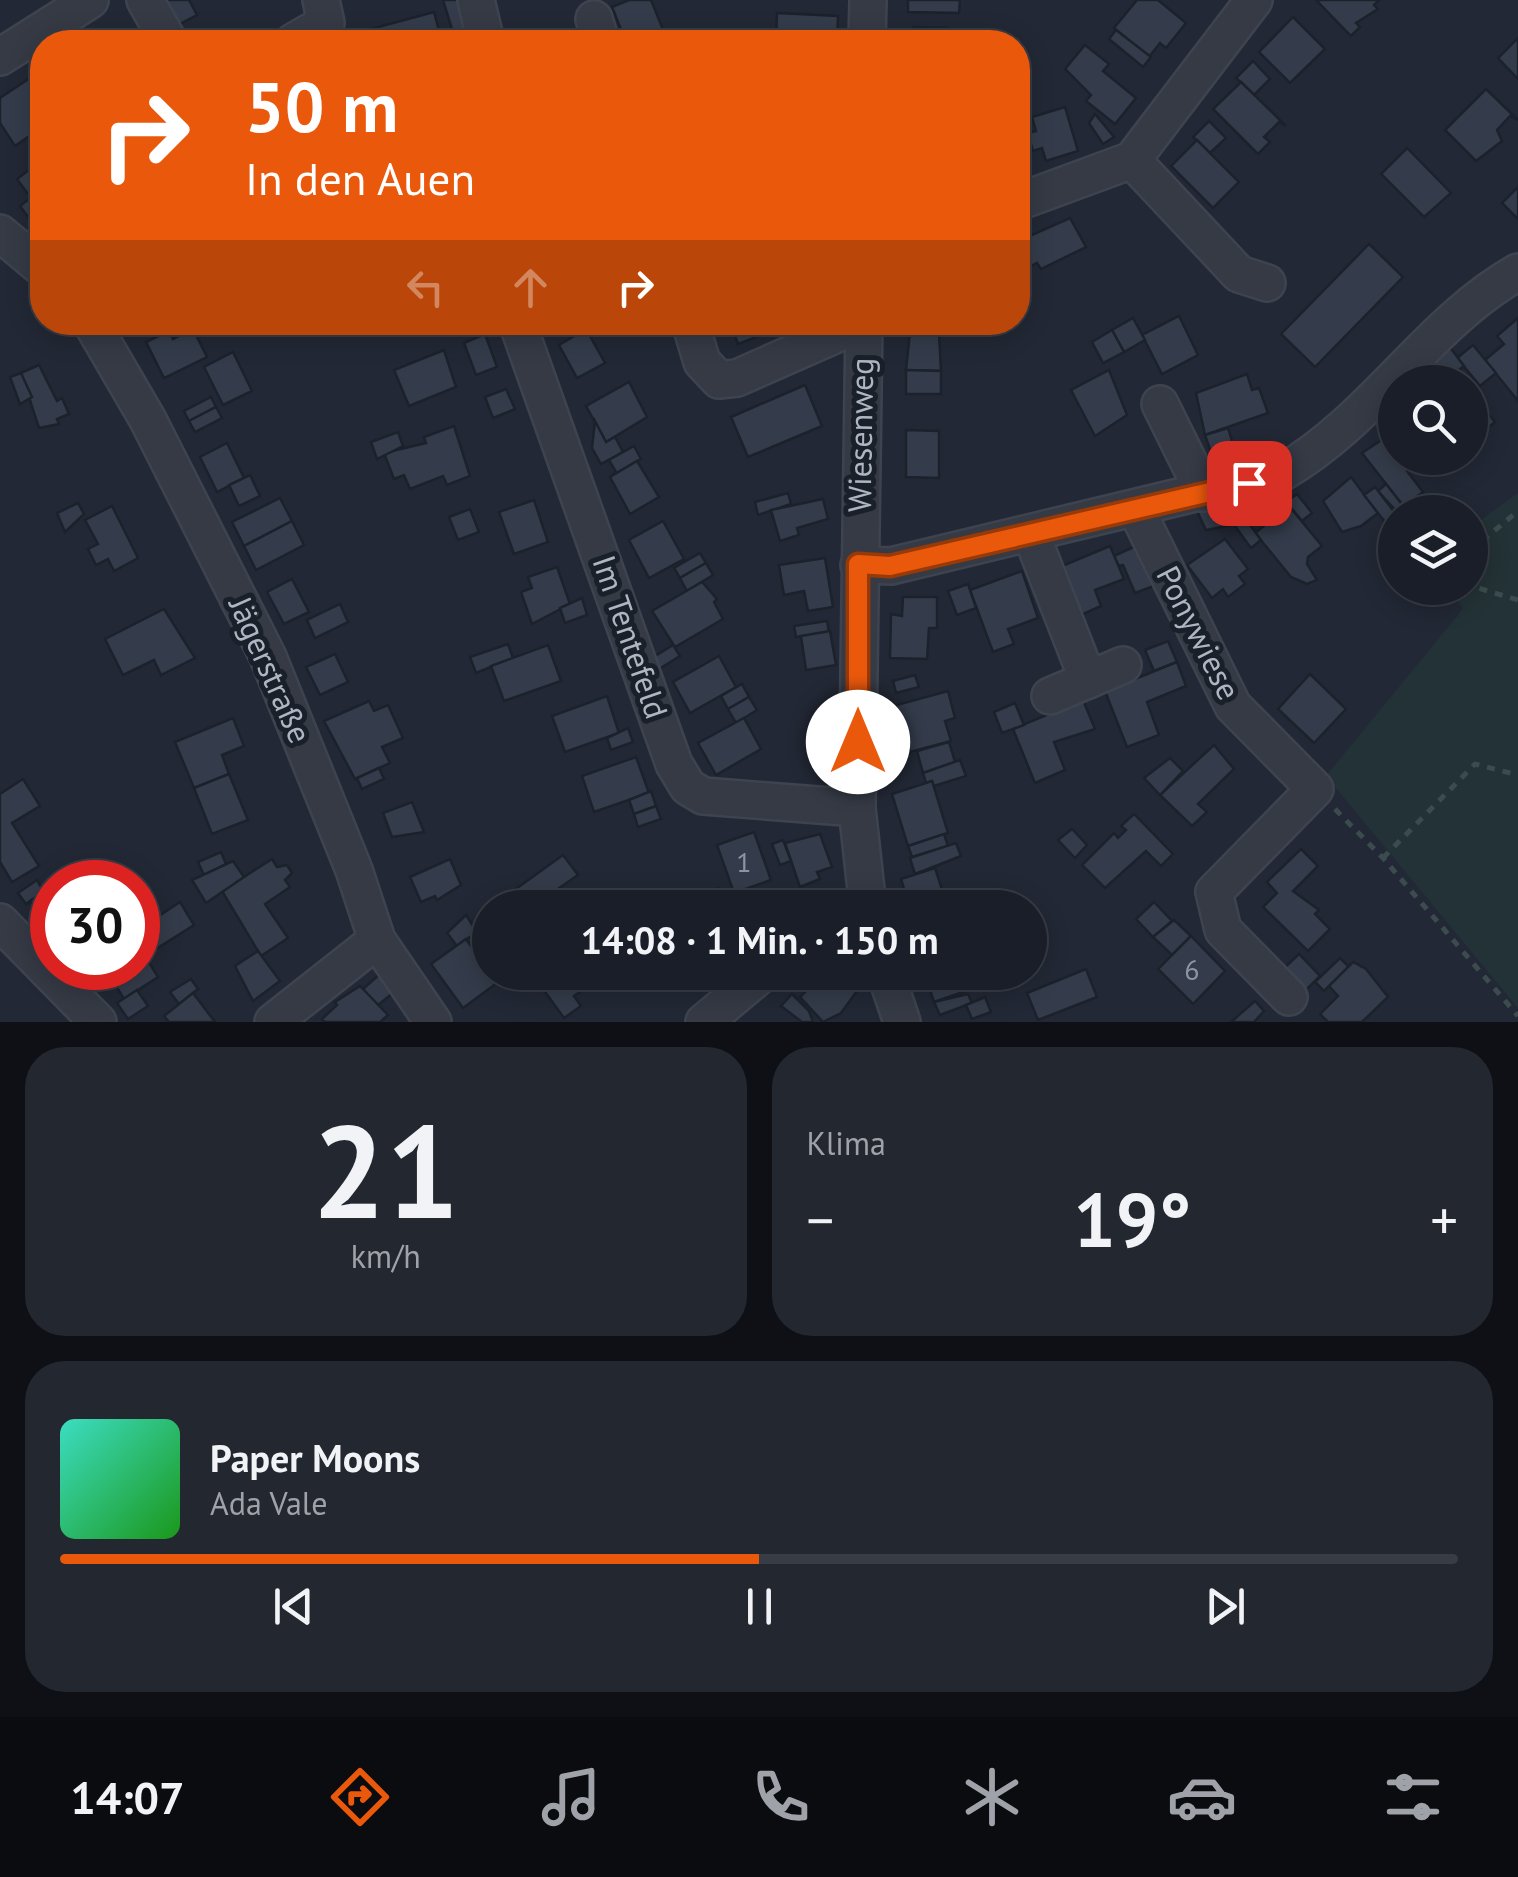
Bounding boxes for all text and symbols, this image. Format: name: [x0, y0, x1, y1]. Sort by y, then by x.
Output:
text: 50 m: [245, 61, 398, 151]
icon: right: [80, 70, 210, 200]
text: In den Auen: [245, 149, 475, 207]
icon: left: [398, 260, 453, 315]
icon: ahead: [503, 260, 558, 315]
icon: right: [608, 260, 663, 315]
street label: Wiesenweg: [838, 357, 882, 513]
map controls: [1378, 365, 1488, 605]
button: search: [1378, 365, 1488, 475]
pin: [1207, 441, 1292, 526]
icon: arrive: [1222, 456, 1277, 511]
button: layers: [1378, 495, 1488, 605]
street label: Im Tentefeld: [583, 550, 678, 724]
street label: Ponywiese: [1147, 559, 1250, 706]
street label: Jägerstraße: [219, 588, 322, 749]
position arrow: [806, 690, 910, 794]
house number: 1: [736, 843, 752, 880]
speed limit sign: 30: [30, 860, 160, 990]
text: 14:08 · 1 Min. · 150 m: [580, 915, 939, 964]
house number: 6: [1184, 951, 1200, 988]
text: 21: [312, 1086, 459, 1254]
text: Klima: [807, 1122, 886, 1164]
text: 19°: [1073, 1171, 1191, 1268]
text: −: [807, 1184, 834, 1255]
text: +: [1430, 1184, 1458, 1255]
text: km/h: [351, 1235, 421, 1277]
text: Paper Moons: [210, 1433, 420, 1482]
text: Ada Vale: [210, 1482, 327, 1524]
icon: previous: [266, 1579, 321, 1634]
icon: pause: [732, 1579, 787, 1634]
icon: next: [1198, 1579, 1253, 1634]
icon: directions: [325, 1762, 395, 1832]
icon: music: [536, 1762, 606, 1832]
icon: phone: [746, 1762, 816, 1832]
icon: climate: [957, 1762, 1027, 1832]
icon: car: [1167, 1762, 1237, 1832]
icon: filters: [1378, 1762, 1448, 1832]
text: 14:07: [70, 1768, 184, 1826]

